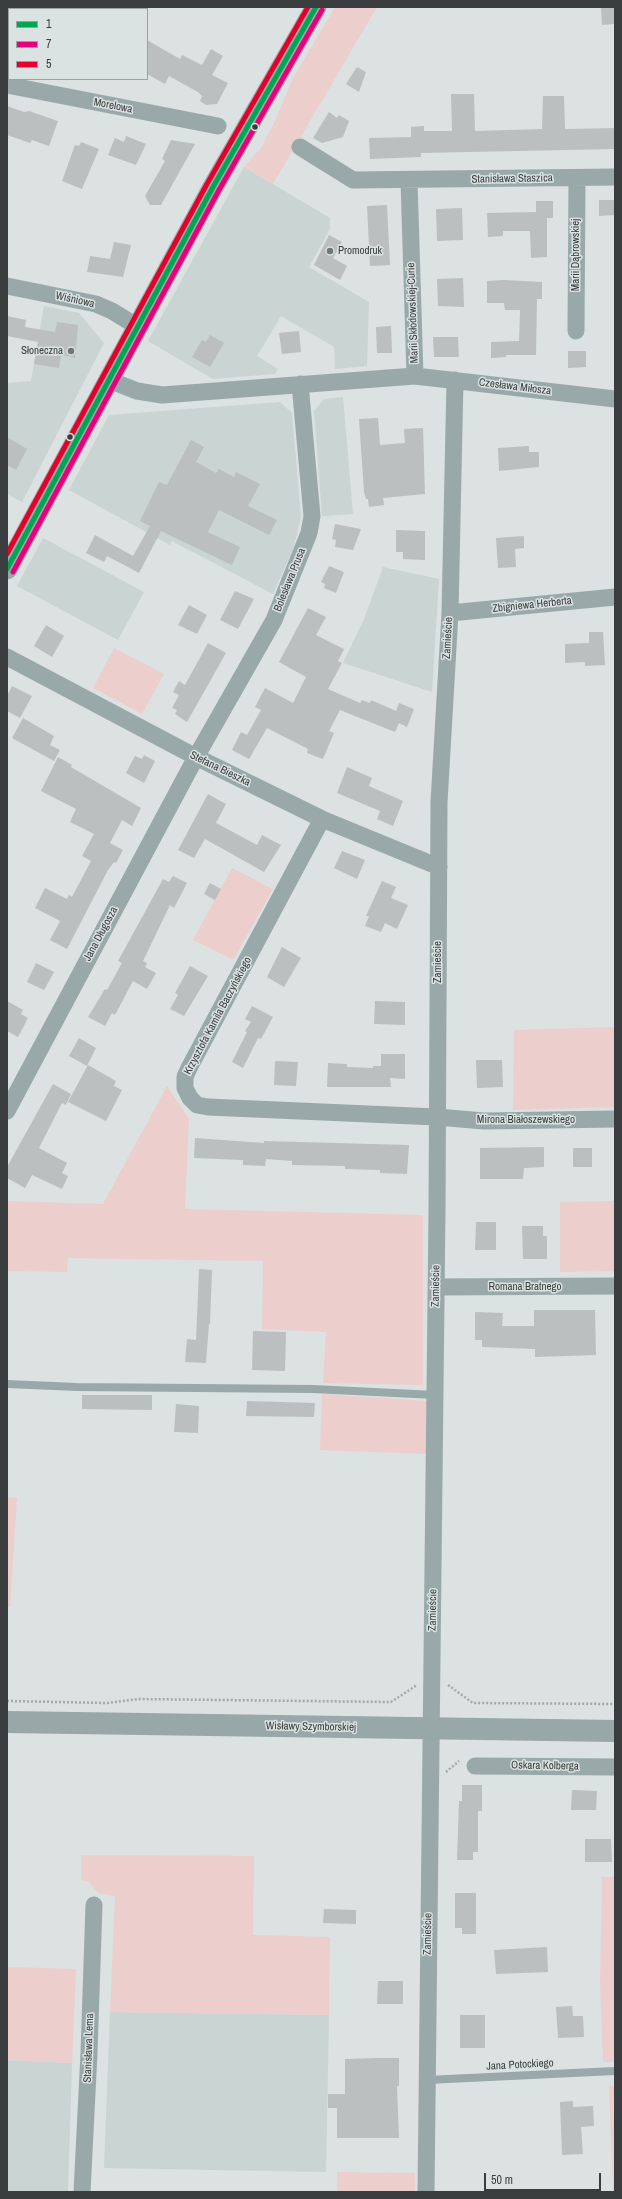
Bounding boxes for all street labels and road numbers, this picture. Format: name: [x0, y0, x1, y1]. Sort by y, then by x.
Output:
street label: Morelowa: [93, 96, 133, 116]
street label: Stanisława Staszica: [471, 172, 553, 186]
street label: Marii Dąbrowskiej: [569, 219, 583, 291]
street label: Marii Skłodowskiej-Curie: [405, 262, 421, 364]
street label: Wiśniowa: [54, 289, 96, 311]
street label: Czesława Miłosza: [478, 376, 552, 398]
street label: Bolesława Prusa: [271, 546, 309, 614]
street label: Zbigniewa Herberta: [492, 594, 572, 616]
street label: Zamieście: [440, 617, 456, 659]
street label: Stefana Bieszka: [188, 749, 252, 789]
street label: Jana Długosza: [81, 905, 121, 963]
street label: Zamieście: [431, 941, 445, 983]
street label: Krzysztofa Kamila Baczyńskiego: [181, 955, 255, 1077]
street label: Mirona Białoszewskiego: [477, 1113, 575, 1127]
street label: Zamieście: [429, 1265, 443, 1307]
street label: Romana Bratnego: [488, 1280, 562, 1294]
street label: Zamieście: [426, 1589, 440, 1631]
street label: Wisławy Szymborskiej: [266, 1720, 356, 1734]
street label: Oskara Kolberga: [511, 1759, 579, 1773]
street label: Zamieście: [421, 1913, 435, 1955]
street label: Stanisława Lema: [81, 2013, 97, 2083]
street label: Jana Potockiego: [486, 2057, 554, 2073]

